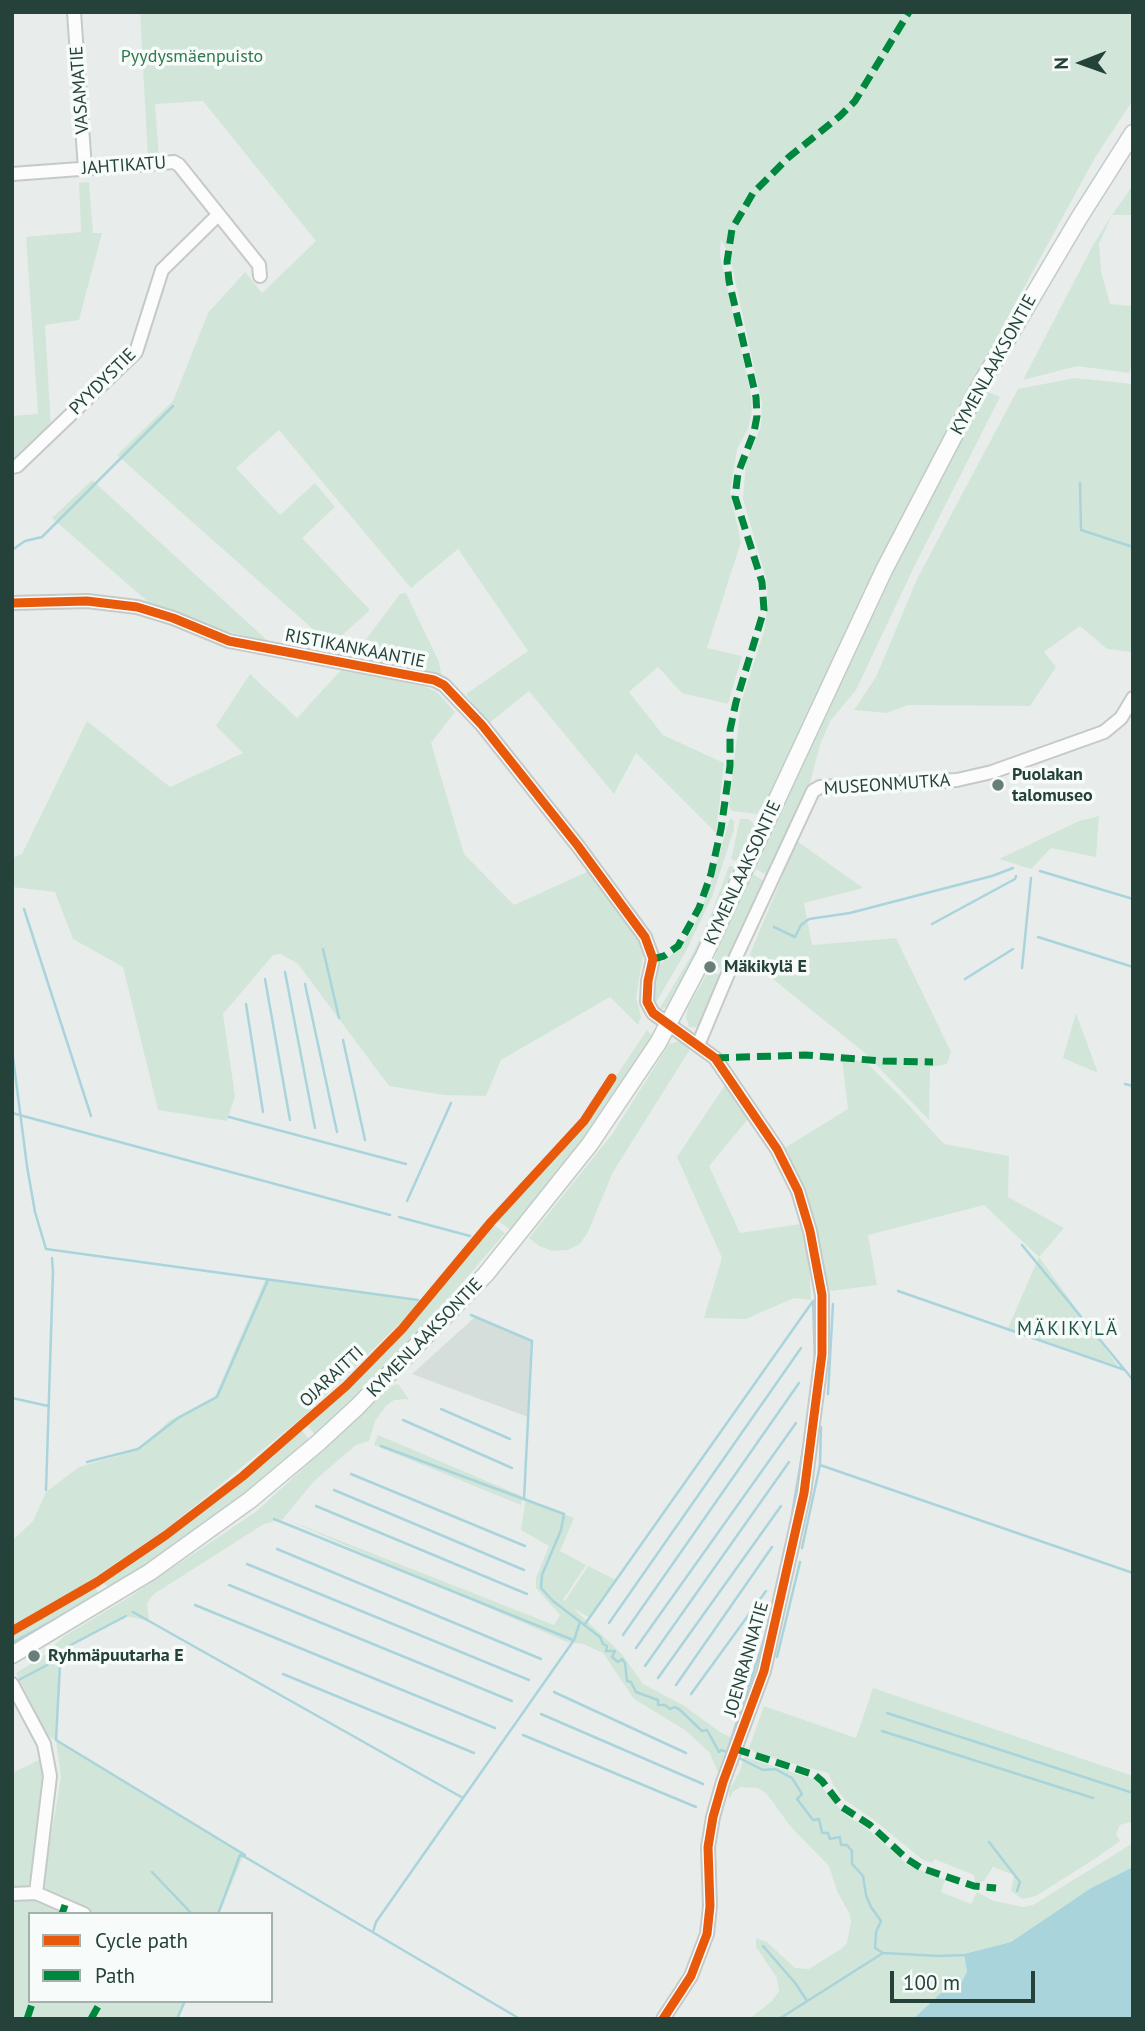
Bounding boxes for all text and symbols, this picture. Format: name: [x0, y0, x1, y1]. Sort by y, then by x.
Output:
north arrow: [1047, 28, 1117, 98]
street label: VASAMATIE: [66, 45, 94, 135]
park label: Pyydysmäenpuisto: [121, 46, 263, 68]
text: N: [1049, 57, 1073, 70]
street label: JAHTIKATU: [81, 152, 167, 180]
street label: KYMENLAAKSONTIE: [947, 291, 1041, 439]
street label: PYYDYSTIE: [65, 344, 141, 420]
street label: RISTIKANKAANTIE: [283, 625, 427, 673]
place label: Puolakan talomuseo: [1012, 764, 1093, 806]
street label: MUSEONMUTKA: [823, 770, 951, 800]
marker: Puolakan talomuseo: [990, 777, 1006, 793]
street label: KYMENLAAKSONTIE: [700, 797, 786, 949]
place label: Mäkikylä E: [724, 956, 807, 978]
marker: Mäkikylä E: [702, 959, 718, 975]
street label: KYMENLAAKSONTIE: [363, 1274, 487, 1402]
district label: MÄKIKYLÄ: [1018, 1319, 1118, 1341]
street label: OJARAITTI: [296, 1342, 368, 1412]
street label: JOENRANNATIE: [720, 1599, 774, 1719]
place label: Ryhmäpuutarha E: [48, 1645, 184, 1667]
marker: Ryhmäpuutarha E: [26, 1648, 42, 1664]
legend: [28, 1912, 273, 2003]
text: Cycle path: [95, 1927, 188, 1954]
scale bar: [893, 1958, 1038, 2002]
text: Path: [95, 1962, 135, 1989]
text: 100 m: [903, 1969, 960, 1996]

